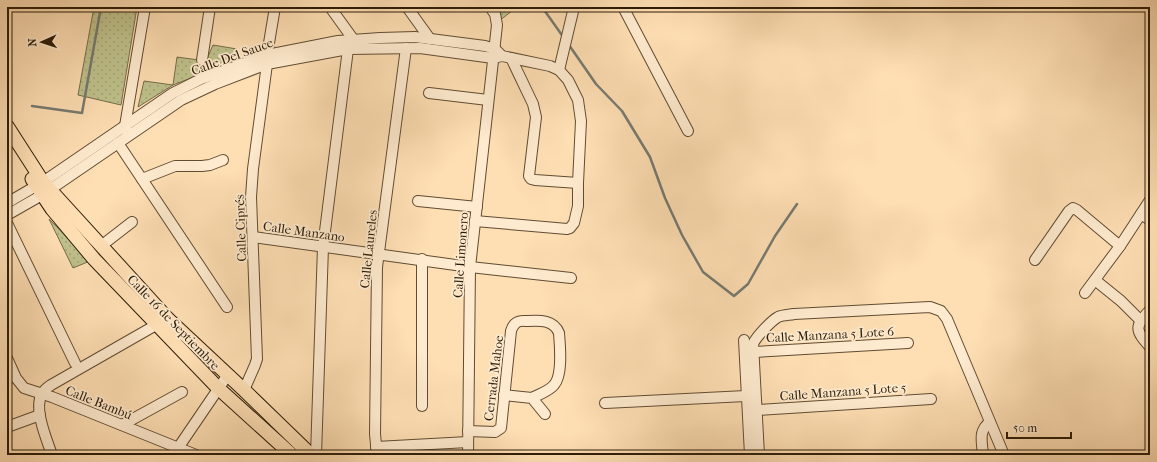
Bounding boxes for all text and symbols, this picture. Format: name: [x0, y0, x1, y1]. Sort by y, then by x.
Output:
north arrow: [22, 22, 62, 62]
street label: Calle Del Sauce: [189, 35, 276, 78]
text: N: [26, 37, 39, 47]
street label: Calle Ciprés: [232, 194, 249, 262]
street label: Calle Laureles: [357, 209, 380, 289]
street label: Calle Limonero: [450, 211, 471, 298]
street label: Calle Manzano: [262, 218, 346, 245]
street label: Calle 16 de Septiembre: [124, 272, 223, 373]
street label: Calle Manzana 5 Lote 6: [766, 324, 895, 345]
street label: Cerrada Mahoe: [481, 334, 506, 422]
street label: Calle Manzana 5 Lote 5: [779, 380, 907, 403]
street label: Calle Bambú: [63, 382, 135, 423]
scale bar: [1007, 414, 1071, 440]
text: 50 m: [1013, 421, 1037, 435]

